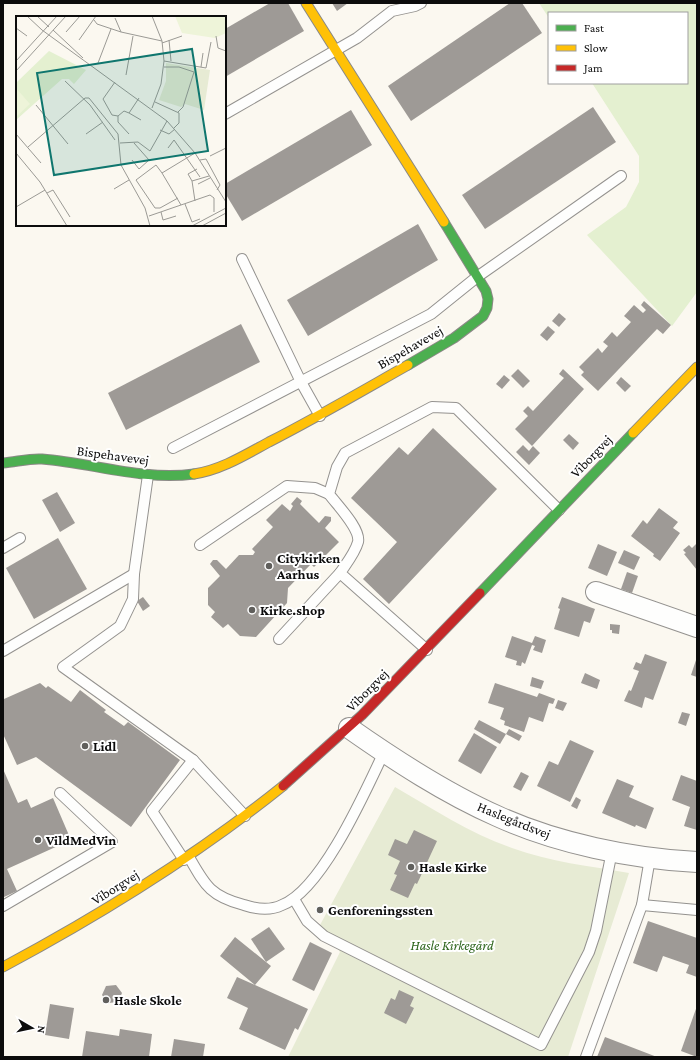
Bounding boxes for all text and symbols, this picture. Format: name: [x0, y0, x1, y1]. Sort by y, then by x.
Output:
legend: [548, 12, 688, 84]
inset map: [16, 16, 226, 226]
text: Fast: [584, 21, 605, 35]
text: Slow: [584, 41, 608, 55]
text: Jam: [583, 61, 603, 75]
street label: Bispehavevej: [375, 322, 446, 373]
street label: Viborgvej: [567, 431, 616, 481]
street label: Bispehavevej: [76, 442, 150, 469]
place label: Citykirken Aarhus: [276, 550, 340, 582]
marker: Citykirken Aarhus: [264, 561, 274, 571]
place label: Kirke.shop: [260, 602, 325, 618]
marker: Kirke.shop: [247, 605, 257, 615]
street label: Viborgvej: [343, 666, 392, 715]
place label: Lidl: [93, 738, 116, 754]
marker: Lidl: [80, 741, 90, 751]
street label: Haslegårdsvej: [475, 798, 553, 843]
place label: VildMedVin: [45, 832, 116, 848]
marker: VildMedVin: [33, 835, 43, 845]
place label: Hasle Kirke: [419, 859, 487, 875]
marker: Hasle Kirke: [406, 862, 416, 872]
street label: Viborgvej: [88, 866, 142, 909]
place label: Genforeningssten: [328, 902, 433, 918]
marker: Genforeningssten: [315, 905, 325, 915]
park label: Hasle Kirkegård: [410, 937, 494, 953]
place label: Hasle Skole: [114, 992, 182, 1008]
marker: Hasle Skole: [101, 995, 111, 1005]
north arrow: [12, 1008, 52, 1048]
text: N: [35, 1025, 48, 1035]

